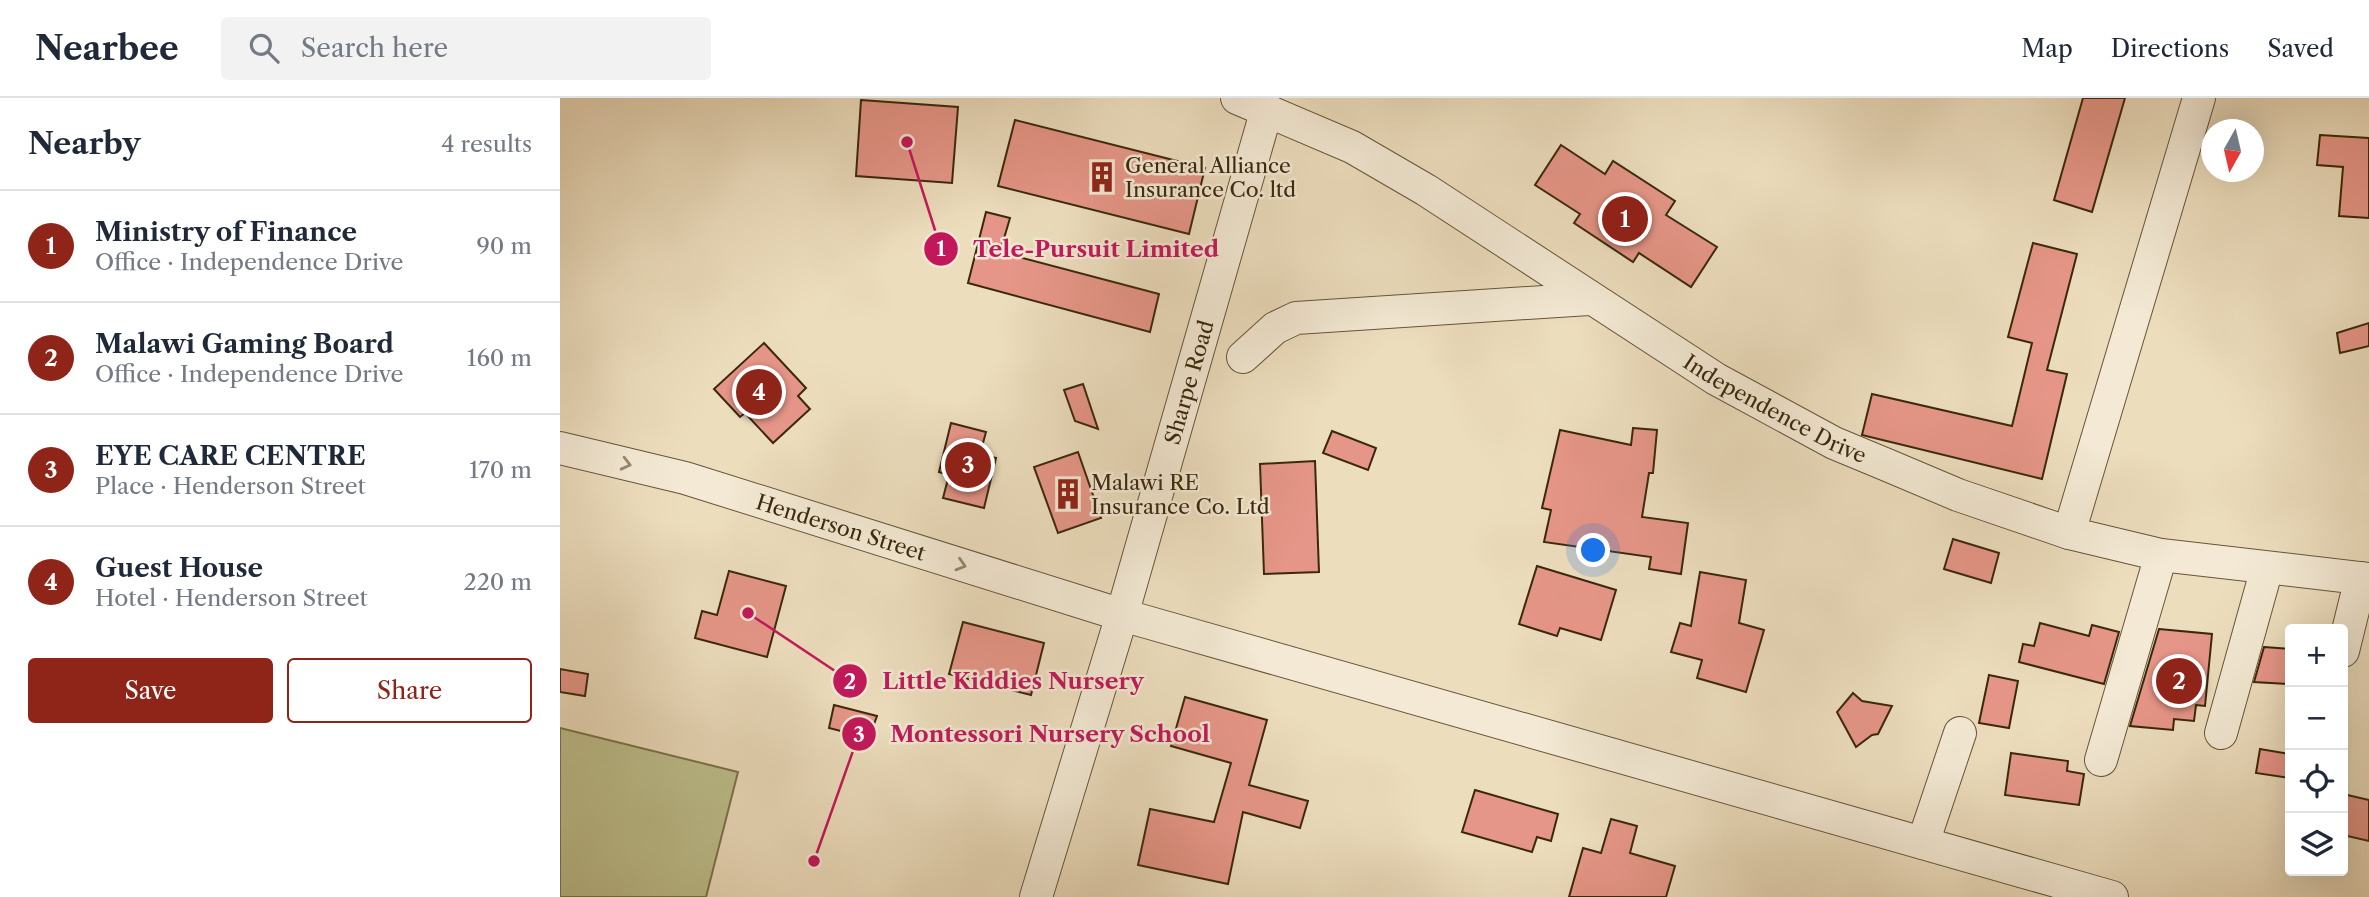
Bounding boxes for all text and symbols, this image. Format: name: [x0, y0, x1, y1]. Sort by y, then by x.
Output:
search box: [221, 17, 711, 80]
text: Nearbee: [35, 28, 179, 69]
icon: search: [245, 29, 283, 67]
text: Search here: [301, 32, 448, 64]
text: Map: [2021, 34, 2073, 63]
text: Directions: [2111, 34, 2229, 63]
text: Saved: [2267, 34, 2334, 63]
north arrow: [2201, 119, 2264, 182]
text: Nearby: [28, 125, 141, 162]
text: 4 results: [441, 130, 532, 158]
place label: General Alliance Insurance Co. ltd: [1125, 153, 1296, 202]
building icon: General Alliance Insurance Co. ltd: [1085, 160, 1119, 194]
pin: 1: [1602, 193, 1648, 245]
text: Ministry of Finance: [95, 216, 357, 248]
callout: Tele-Pursuit Limited: [924, 227, 1233, 271]
text: 1: [46, 232, 56, 260]
text: 90 m: [476, 232, 532, 260]
text: Tele-Pursuit Limited: [973, 235, 1220, 263]
text: 1: [936, 236, 946, 261]
text: Office · Independence Drive: [95, 248, 403, 276]
street label: Sharpe Road: [1159, 317, 1218, 447]
text: Malawi Gaming Board: [95, 328, 394, 360]
text: 2: [44, 344, 58, 372]
text: 160 m: [467, 344, 532, 372]
street label: Independence Drive: [1679, 349, 1870, 468]
text: Office · Independence Drive: [95, 360, 403, 388]
pin: 4: [736, 366, 782, 418]
pin: 3: [945, 439, 991, 491]
text: EYE CARE CENTRE: [95, 440, 366, 472]
text: 3: [45, 456, 58, 484]
text: 170 m: [469, 456, 532, 484]
one-way arrow: [620, 456, 632, 470]
place label: Malawi RE Insurance Co. Ltd: [1091, 470, 1270, 519]
text: Place · Henderson Street: [95, 472, 366, 500]
building icon: Malawi RE Insurance Co. Ltd: [1051, 477, 1085, 511]
street label: Henderson Street: [753, 489, 929, 565]
your location: [1576, 533, 1610, 567]
text: Guest House: [95, 552, 263, 584]
one-way arrow: [955, 556, 967, 571]
text: 4: [44, 568, 58, 596]
text: 220 m: [463, 568, 532, 596]
text: Hotel · Henderson Street: [95, 584, 368, 612]
map controls: [2285, 624, 2348, 876]
button: +: [2285, 624, 2348, 687]
pin: 2: [2156, 655, 2202, 707]
button: Save: [28, 658, 273, 723]
button: Share: [287, 658, 532, 723]
callout: Little Kiddies Nursery: [833, 659, 1157, 703]
text: Little Kiddies Nursery: [882, 667, 1145, 695]
text: 2: [844, 669, 856, 694]
button: −: [2285, 687, 2348, 750]
callout: Montessori Nursery School: [841, 712, 1225, 756]
text: Montessori Nursery School: [890, 720, 1210, 748]
text: 3: [853, 722, 865, 747]
button: locate: [2285, 750, 2348, 813]
button: layers: [2285, 813, 2348, 876]

